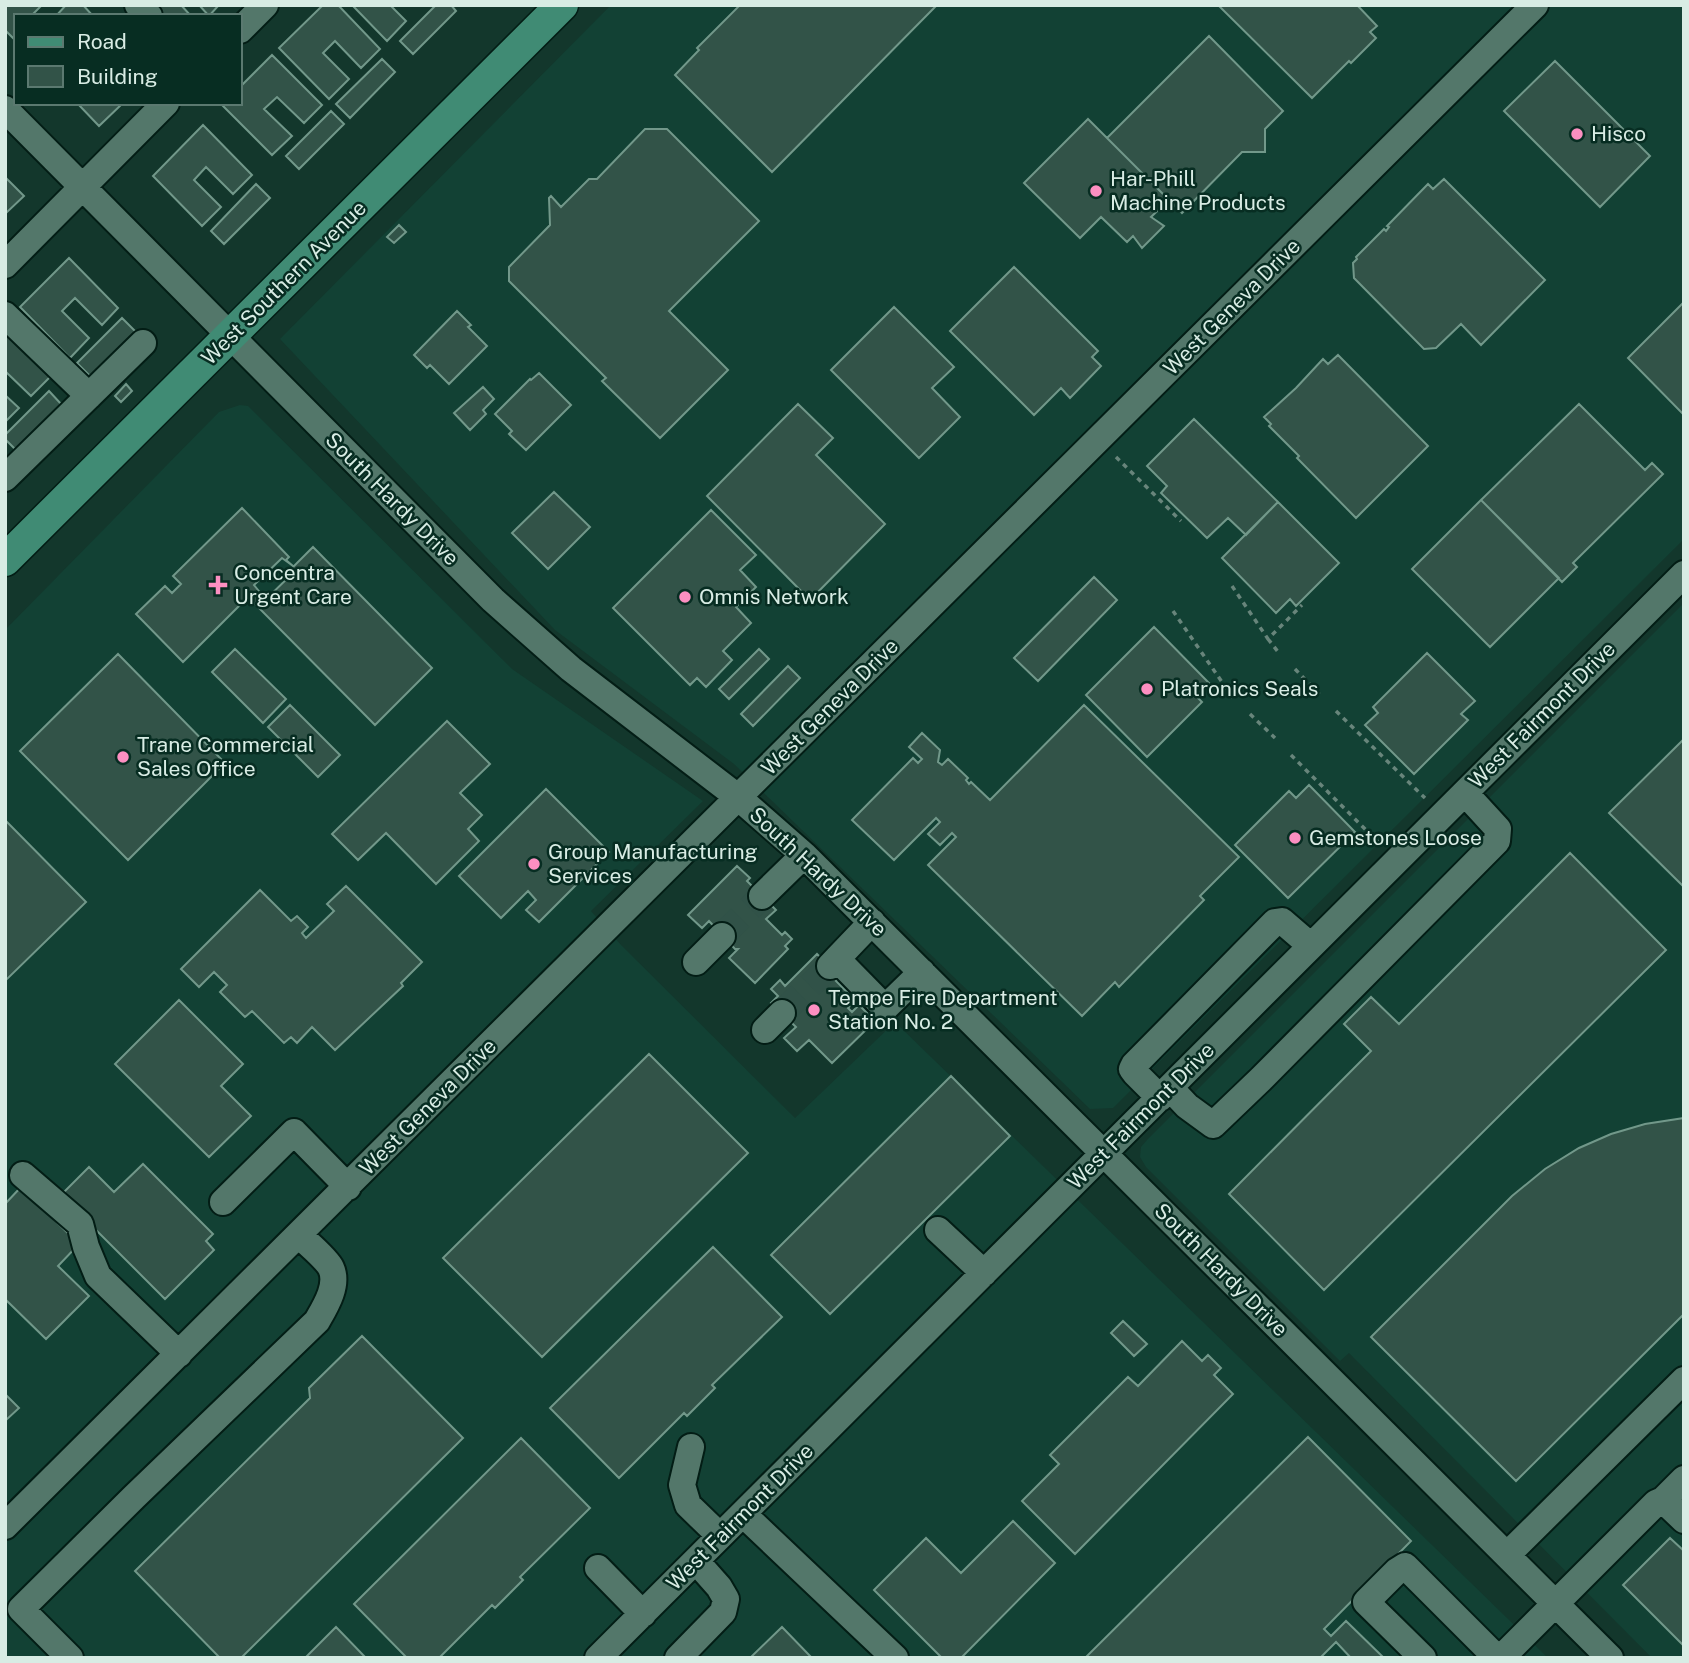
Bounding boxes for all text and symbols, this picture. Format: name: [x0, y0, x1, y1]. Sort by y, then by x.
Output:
legend: [14, 14, 242, 105]
text: Road: [77, 29, 127, 54]
text: Building: [77, 64, 158, 89]
place label: Hisco: [1591, 121, 1646, 146]
marker: Hisco: [1569, 126, 1585, 142]
place label: Har-Phill Machine Products: [1110, 166, 1286, 215]
marker: Har-Phill Machine Products: [1088, 183, 1104, 199]
street label: West Southern Avenue: [196, 195, 371, 370]
street label: West Geneva Drive: [1158, 233, 1305, 380]
street label: South Hardy Drive: [321, 427, 464, 570]
place label: Concentra Urgent Care: [234, 560, 352, 609]
marker: Concentra Urgent Care: [208, 575, 228, 595]
place label: Omnis Network: [699, 584, 849, 609]
marker: Omnis Network: [677, 589, 693, 605]
street label: West Geneva Drive: [756, 633, 903, 780]
street label: West Fairmont Drive: [1463, 636, 1620, 793]
place label: Platronics Seals: [1161, 676, 1318, 701]
marker: Platronics Seals: [1139, 681, 1155, 697]
place label: Trane Commercial Sales Office: [137, 732, 314, 781]
marker: Trane Commercial Sales Office: [115, 749, 131, 765]
street label: South Hardy Drive: [745, 802, 892, 942]
place label: Gemstones Loose: [1309, 825, 1482, 850]
marker: Gemstones Loose: [1287, 830, 1303, 846]
place label: Group Manufacturing Services: [548, 839, 758, 888]
marker: Group Manufacturing Services: [526, 856, 542, 872]
place label: Tempe Fire Department Station No. 2: [828, 985, 1058, 1034]
marker: Tempe Fire Department Station No. 2: [806, 1002, 822, 1018]
street label: West Geneva Drive: [354, 1033, 501, 1180]
street label: West Fairmont Drive: [1062, 1037, 1219, 1194]
street label: South Hardy Drive: [1150, 1198, 1293, 1341]
street label: West Fairmont Drive: [661, 1438, 818, 1595]

